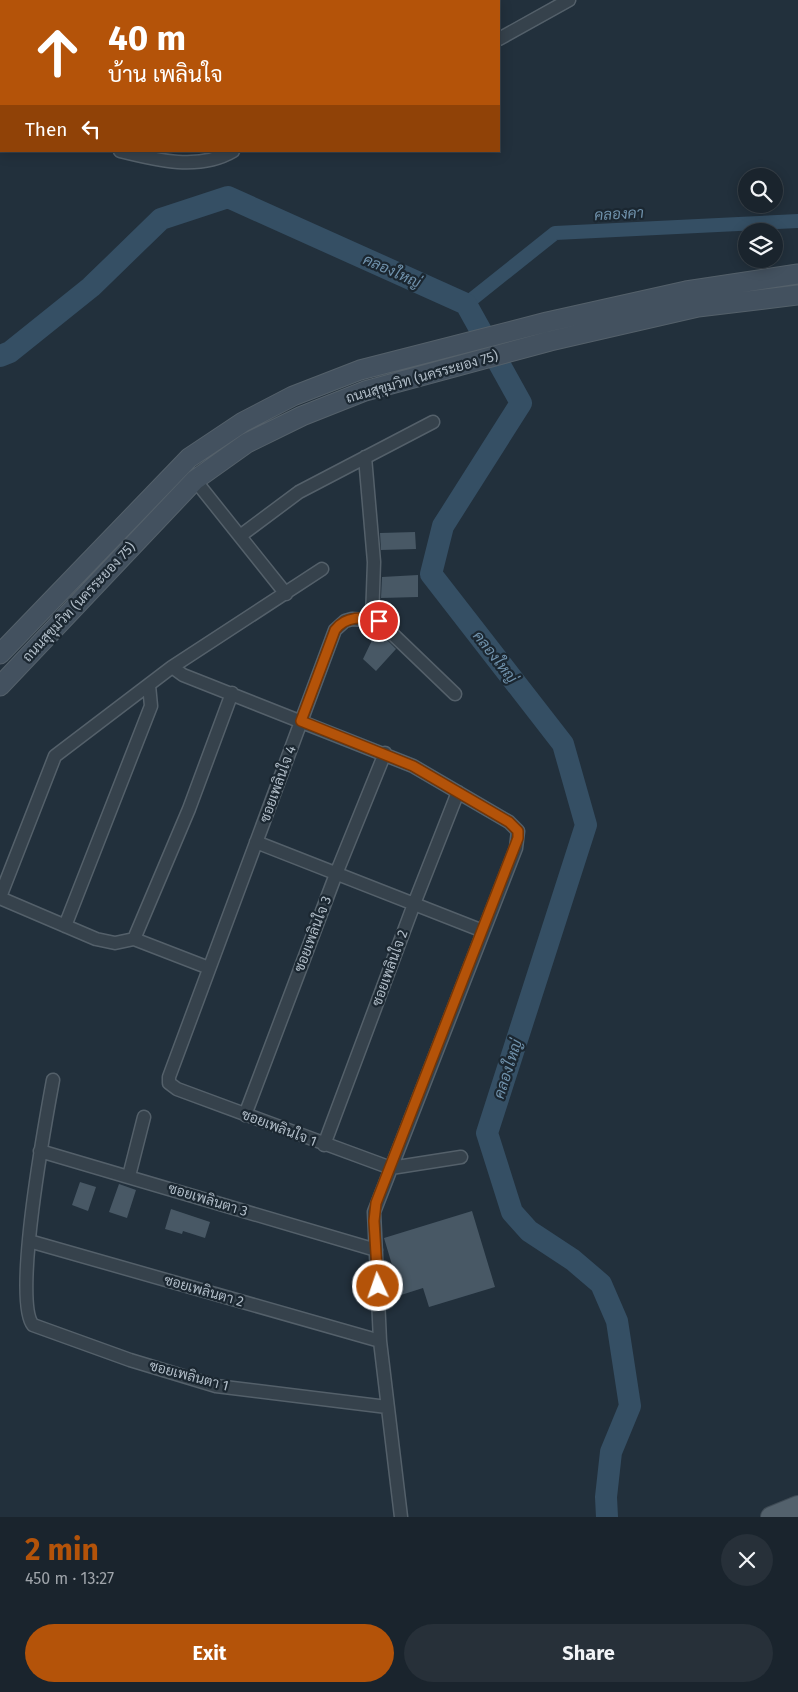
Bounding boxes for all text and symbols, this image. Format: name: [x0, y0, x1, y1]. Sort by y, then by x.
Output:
text: 40 m: [108, 17, 186, 59]
icon: ahead: [25, 20, 90, 85]
text: บ้าน เพลินใจ: [108, 61, 223, 88]
icon: left: [77, 115, 105, 143]
text: Then: [25, 118, 67, 141]
map controls: [738, 168, 783, 268]
button: search: [738, 168, 783, 213]
water label: คลองคา: [594, 204, 644, 224]
button: layers: [738, 223, 783, 268]
water label: คลองใหญ่: [360, 249, 425, 292]
street label: ถนนสุขุมวิท (นครระยอง 75): [344, 347, 500, 408]
street label: ถนนสุขุมวิท (นครระยอง 75): [19, 538, 140, 666]
pin: [358, 600, 400, 642]
icon: arrive: [365, 607, 393, 635]
water label: คลองใหญ่: [469, 627, 522, 687]
street label: ซอยเพลินใจ 4: [256, 743, 300, 825]
street label: ซอยเพลินใจ 3: [291, 894, 335, 974]
street label: ซอยเพลินใจ 2: [368, 927, 412, 1009]
water label: คลองใหญ่: [489, 1036, 526, 1101]
street label: ซอยเพลินใจ 1: [239, 1106, 319, 1150]
street label: ซอยเพลินตา 3: [166, 1180, 250, 1220]
position arrow: [351, 1259, 403, 1311]
street label: ซอยเพลินตา 2: [162, 1271, 246, 1311]
street label: ซอยเพลินตา 1: [147, 1357, 231, 1395]
text: 2 min: [25, 1532, 99, 1568]
button: close: [721, 1534, 773, 1586]
text: 450 m · 13:27: [25, 1569, 114, 1588]
button: Exit: [25, 1624, 394, 1682]
button: Share: [404, 1624, 773, 1682]

